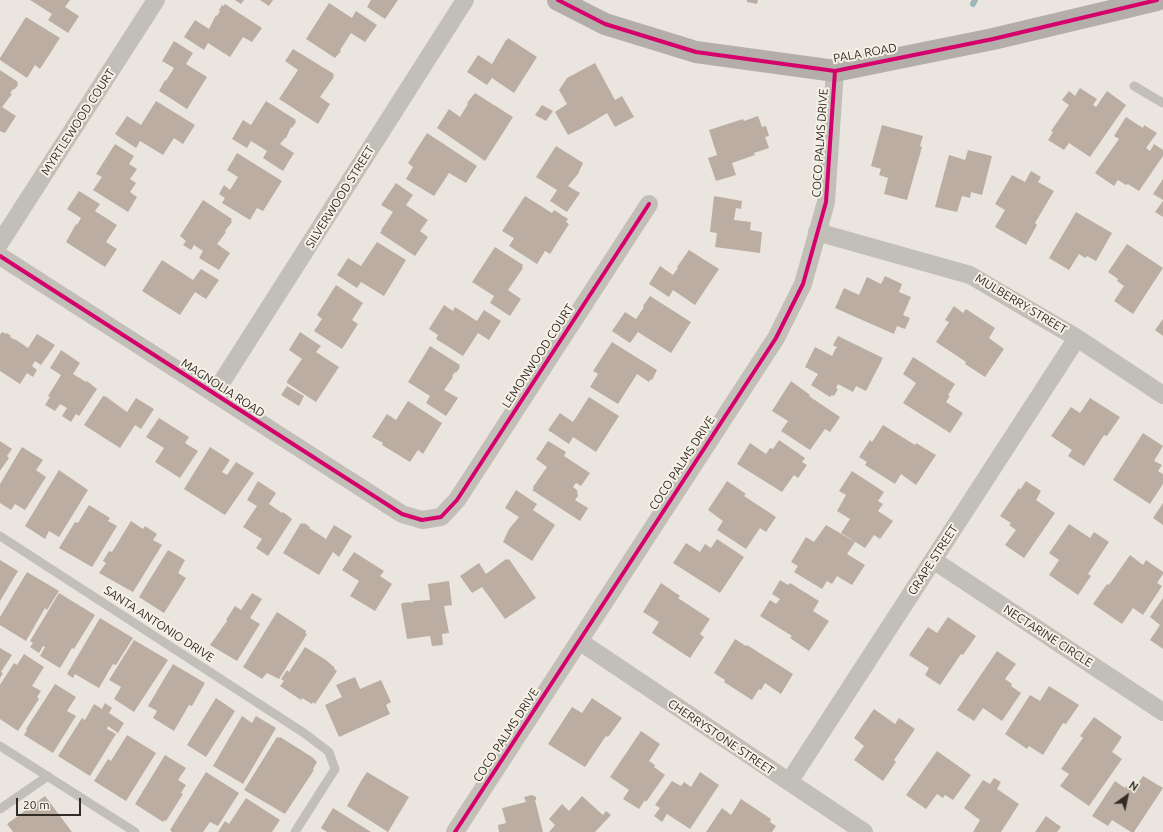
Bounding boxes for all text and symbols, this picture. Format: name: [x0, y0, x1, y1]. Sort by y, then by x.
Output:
street label: PALA ROAD: [832, 40, 898, 66]
street label: MYRTLEWOOD COURT: [38, 66, 118, 178]
street label: COCO PALMS DRIVE: [809, 88, 831, 198]
street label: SILVERWOOD STREET: [303, 143, 377, 251]
street label: MULBERRY STREET: [973, 271, 1069, 337]
street label: LEMONWOOD COURT: [499, 301, 577, 411]
street label: MAGNOLIA ROAD: [179, 356, 267, 420]
street label: COCO PALMS DRIVE: [646, 413, 718, 513]
street label: GRAPE STREET: [905, 522, 961, 598]
street label: SANTA ANTONIO DRIVE: [101, 583, 217, 665]
street label: NECTARINE CIRCLE: [1001, 602, 1095, 670]
street label: COCO PALMS DRIVE: [470, 685, 542, 785]
street label: CHERRYSTONE STREET: [665, 696, 777, 778]
north arrow: [1107, 776, 1147, 816]
text: N: [1127, 779, 1140, 793]
scale bar: [18, 790, 83, 816]
text: 20 m: [23, 798, 50, 811]

